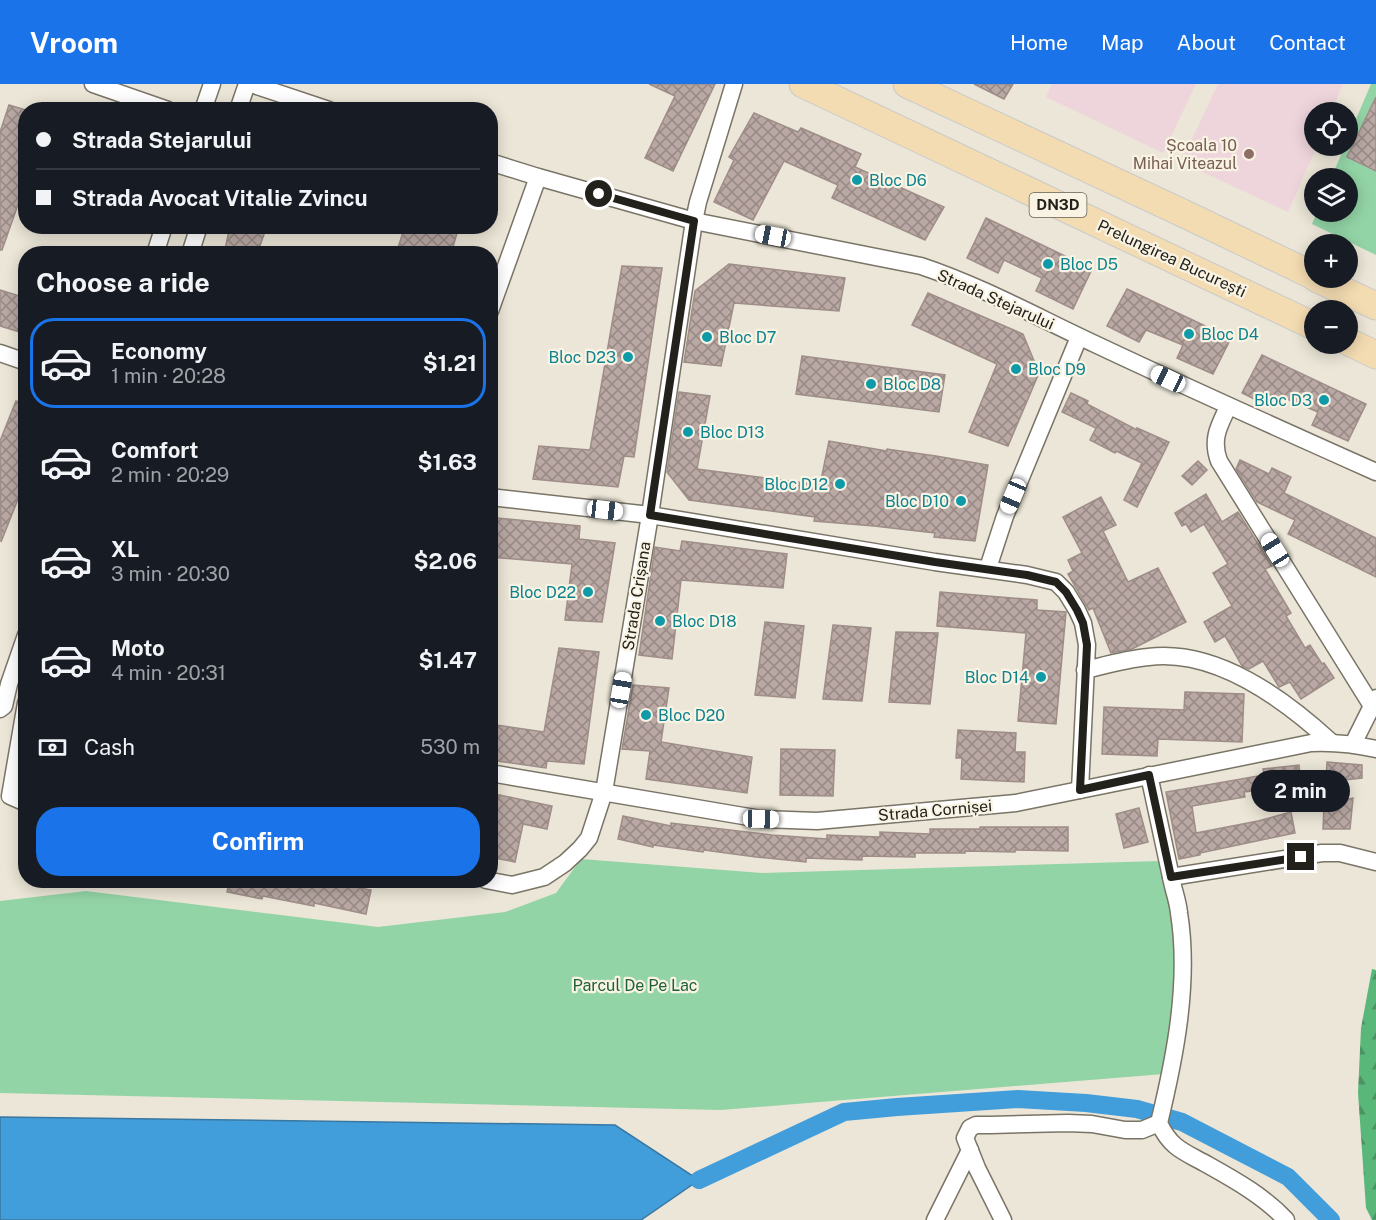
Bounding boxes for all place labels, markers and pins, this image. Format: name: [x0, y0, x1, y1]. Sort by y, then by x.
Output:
place label: Școala 10 Mihai Viteazul: [1133, 136, 1237, 173]
marker: Școala 10 Mihai Viteazul: [1242, 147, 1256, 161]
place label: Bloc D6: [869, 171, 927, 190]
marker: Bloc D6: [850, 173, 864, 187]
place label: Bloc D5: [1060, 255, 1118, 274]
marker: Bloc D5: [1041, 257, 1055, 271]
place label: Bloc D4: [1201, 325, 1259, 344]
marker: Bloc D4: [1182, 327, 1196, 341]
place label: Bloc D7: [719, 328, 776, 347]
marker: Bloc D7: [700, 330, 714, 344]
place label: Bloc D23: [549, 348, 616, 367]
marker: Bloc D23: [621, 350, 635, 364]
place label: Bloc D9: [1028, 360, 1086, 379]
marker: Bloc D9: [1009, 362, 1023, 376]
place label: Bloc D8: [883, 375, 941, 394]
marker: Bloc D8: [864, 377, 878, 391]
place label: Bloc D3: [1254, 391, 1312, 410]
marker: Bloc D3: [1317, 393, 1331, 407]
place label: Bloc D13: [700, 423, 764, 442]
marker: Bloc D13: [681, 425, 695, 439]
place label: Bloc D12: [764, 475, 828, 494]
marker: Bloc D12: [833, 477, 847, 491]
place label: Bloc D10: [885, 492, 949, 511]
marker: Bloc D10: [954, 494, 968, 508]
place label: Bloc D22: [509, 583, 576, 602]
marker: Bloc D22: [581, 585, 595, 599]
place label: Bloc D18: [672, 612, 737, 631]
marker: Bloc D18: [653, 614, 667, 628]
place label: Bloc D14: [965, 668, 1029, 687]
marker: Bloc D14: [1034, 670, 1048, 684]
place label: Bloc D20: [658, 706, 725, 725]
marker: Bloc D20: [639, 708, 653, 722]

